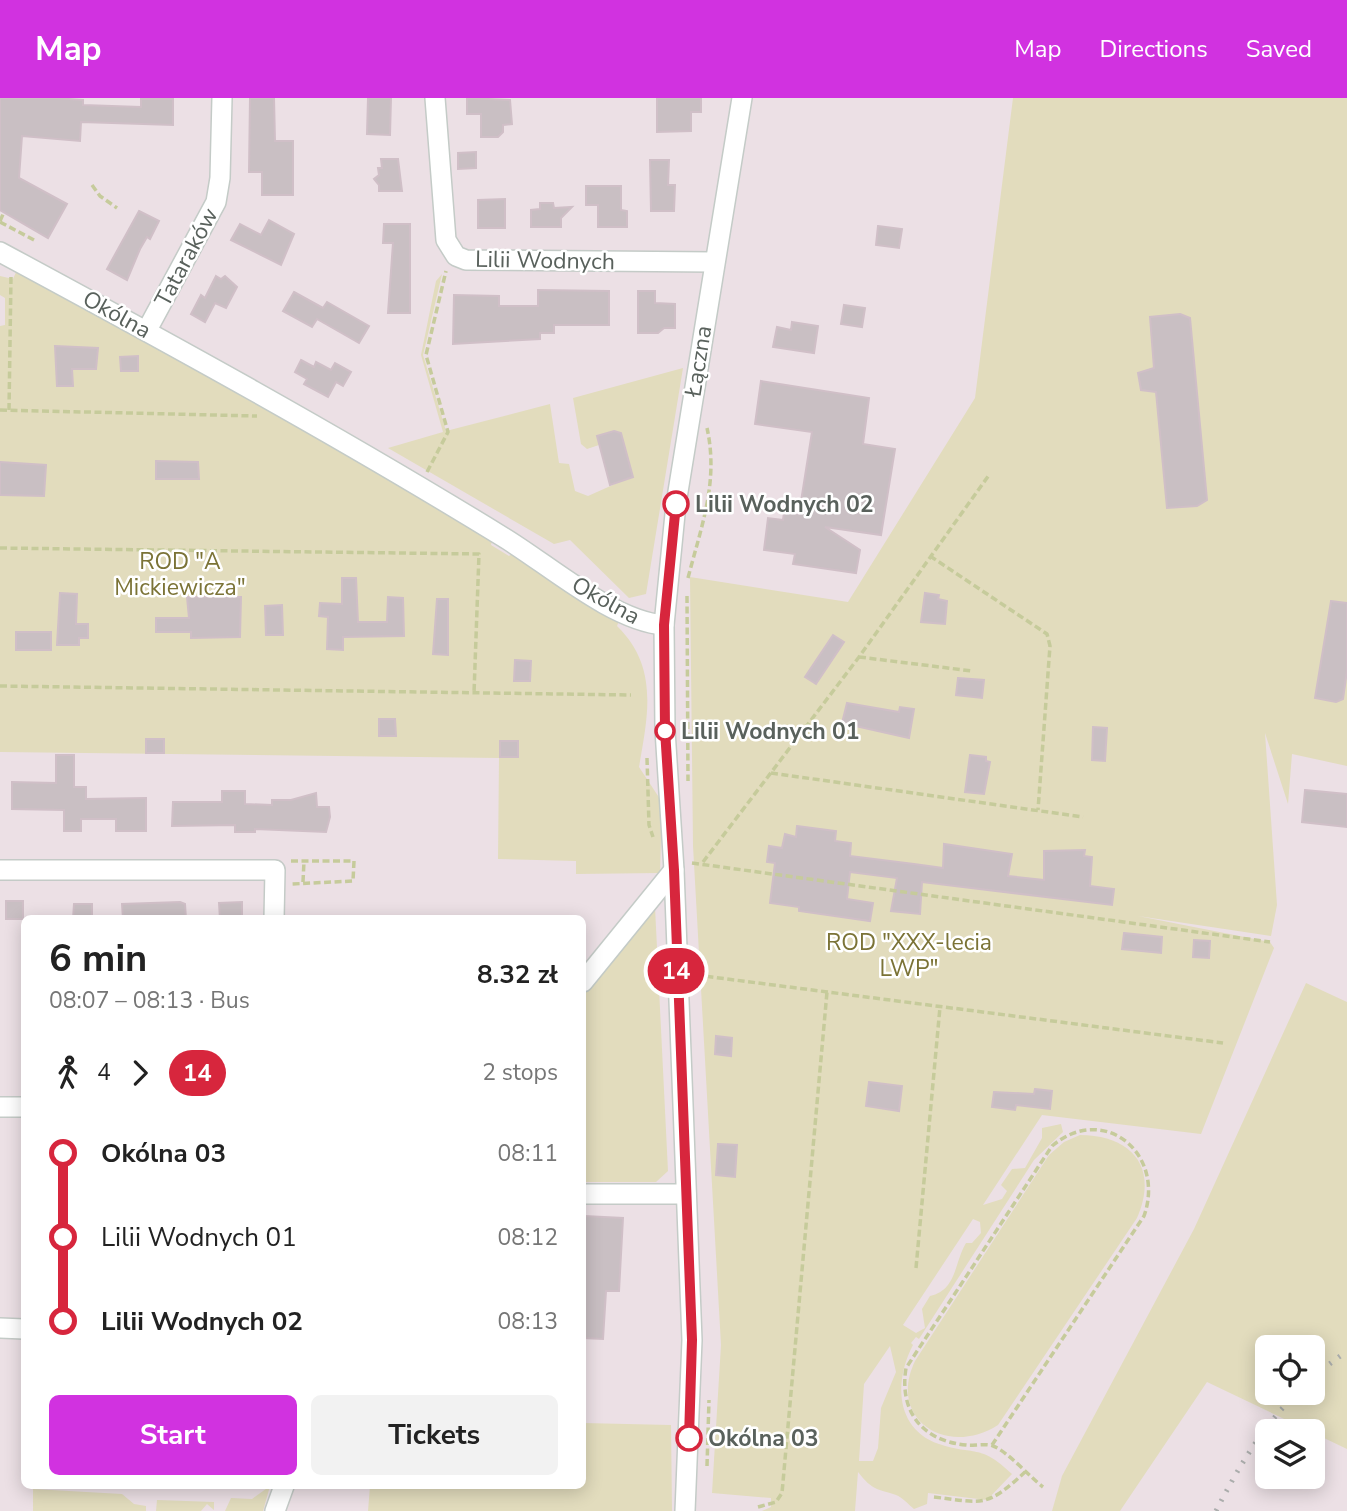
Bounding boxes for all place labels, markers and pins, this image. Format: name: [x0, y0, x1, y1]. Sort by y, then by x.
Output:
place label: Lilii Wodnych 02: [695, 489, 874, 520]
marker: Lilii Wodnych 02: [663, 491, 689, 517]
place label: Lilii Wodnych 01: [681, 716, 860, 747]
marker: Lilii Wodnych 01: [655, 721, 675, 741]
place label: Okólna 03: [708, 1423, 819, 1454]
marker: Okólna 03: [676, 1425, 702, 1451]

